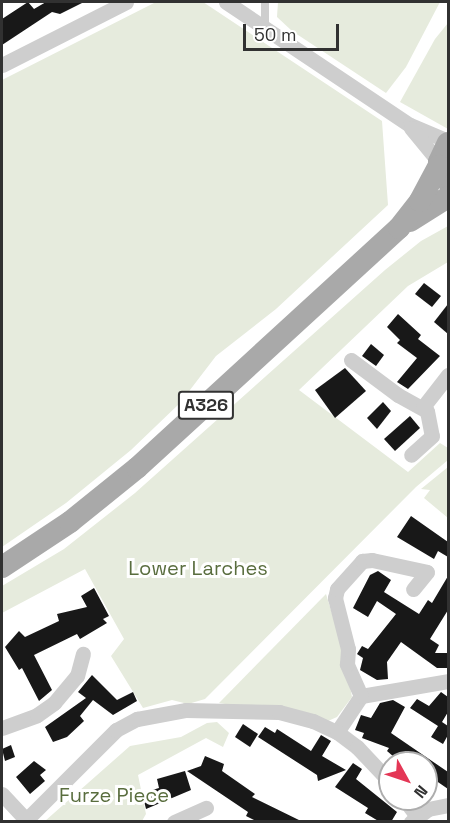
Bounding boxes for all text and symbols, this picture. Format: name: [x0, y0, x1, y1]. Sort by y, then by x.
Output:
scale bar: [246, 12, 342, 50]
text: 50 m: [254, 23, 296, 46]
road number: A326: [178, 390, 234, 420]
park label: Lower Larches: [128, 556, 268, 580]
north arrow: [378, 751, 438, 811]
text: N: [409, 781, 432, 802]
park label: Furze Piece: [59, 783, 169, 807]

